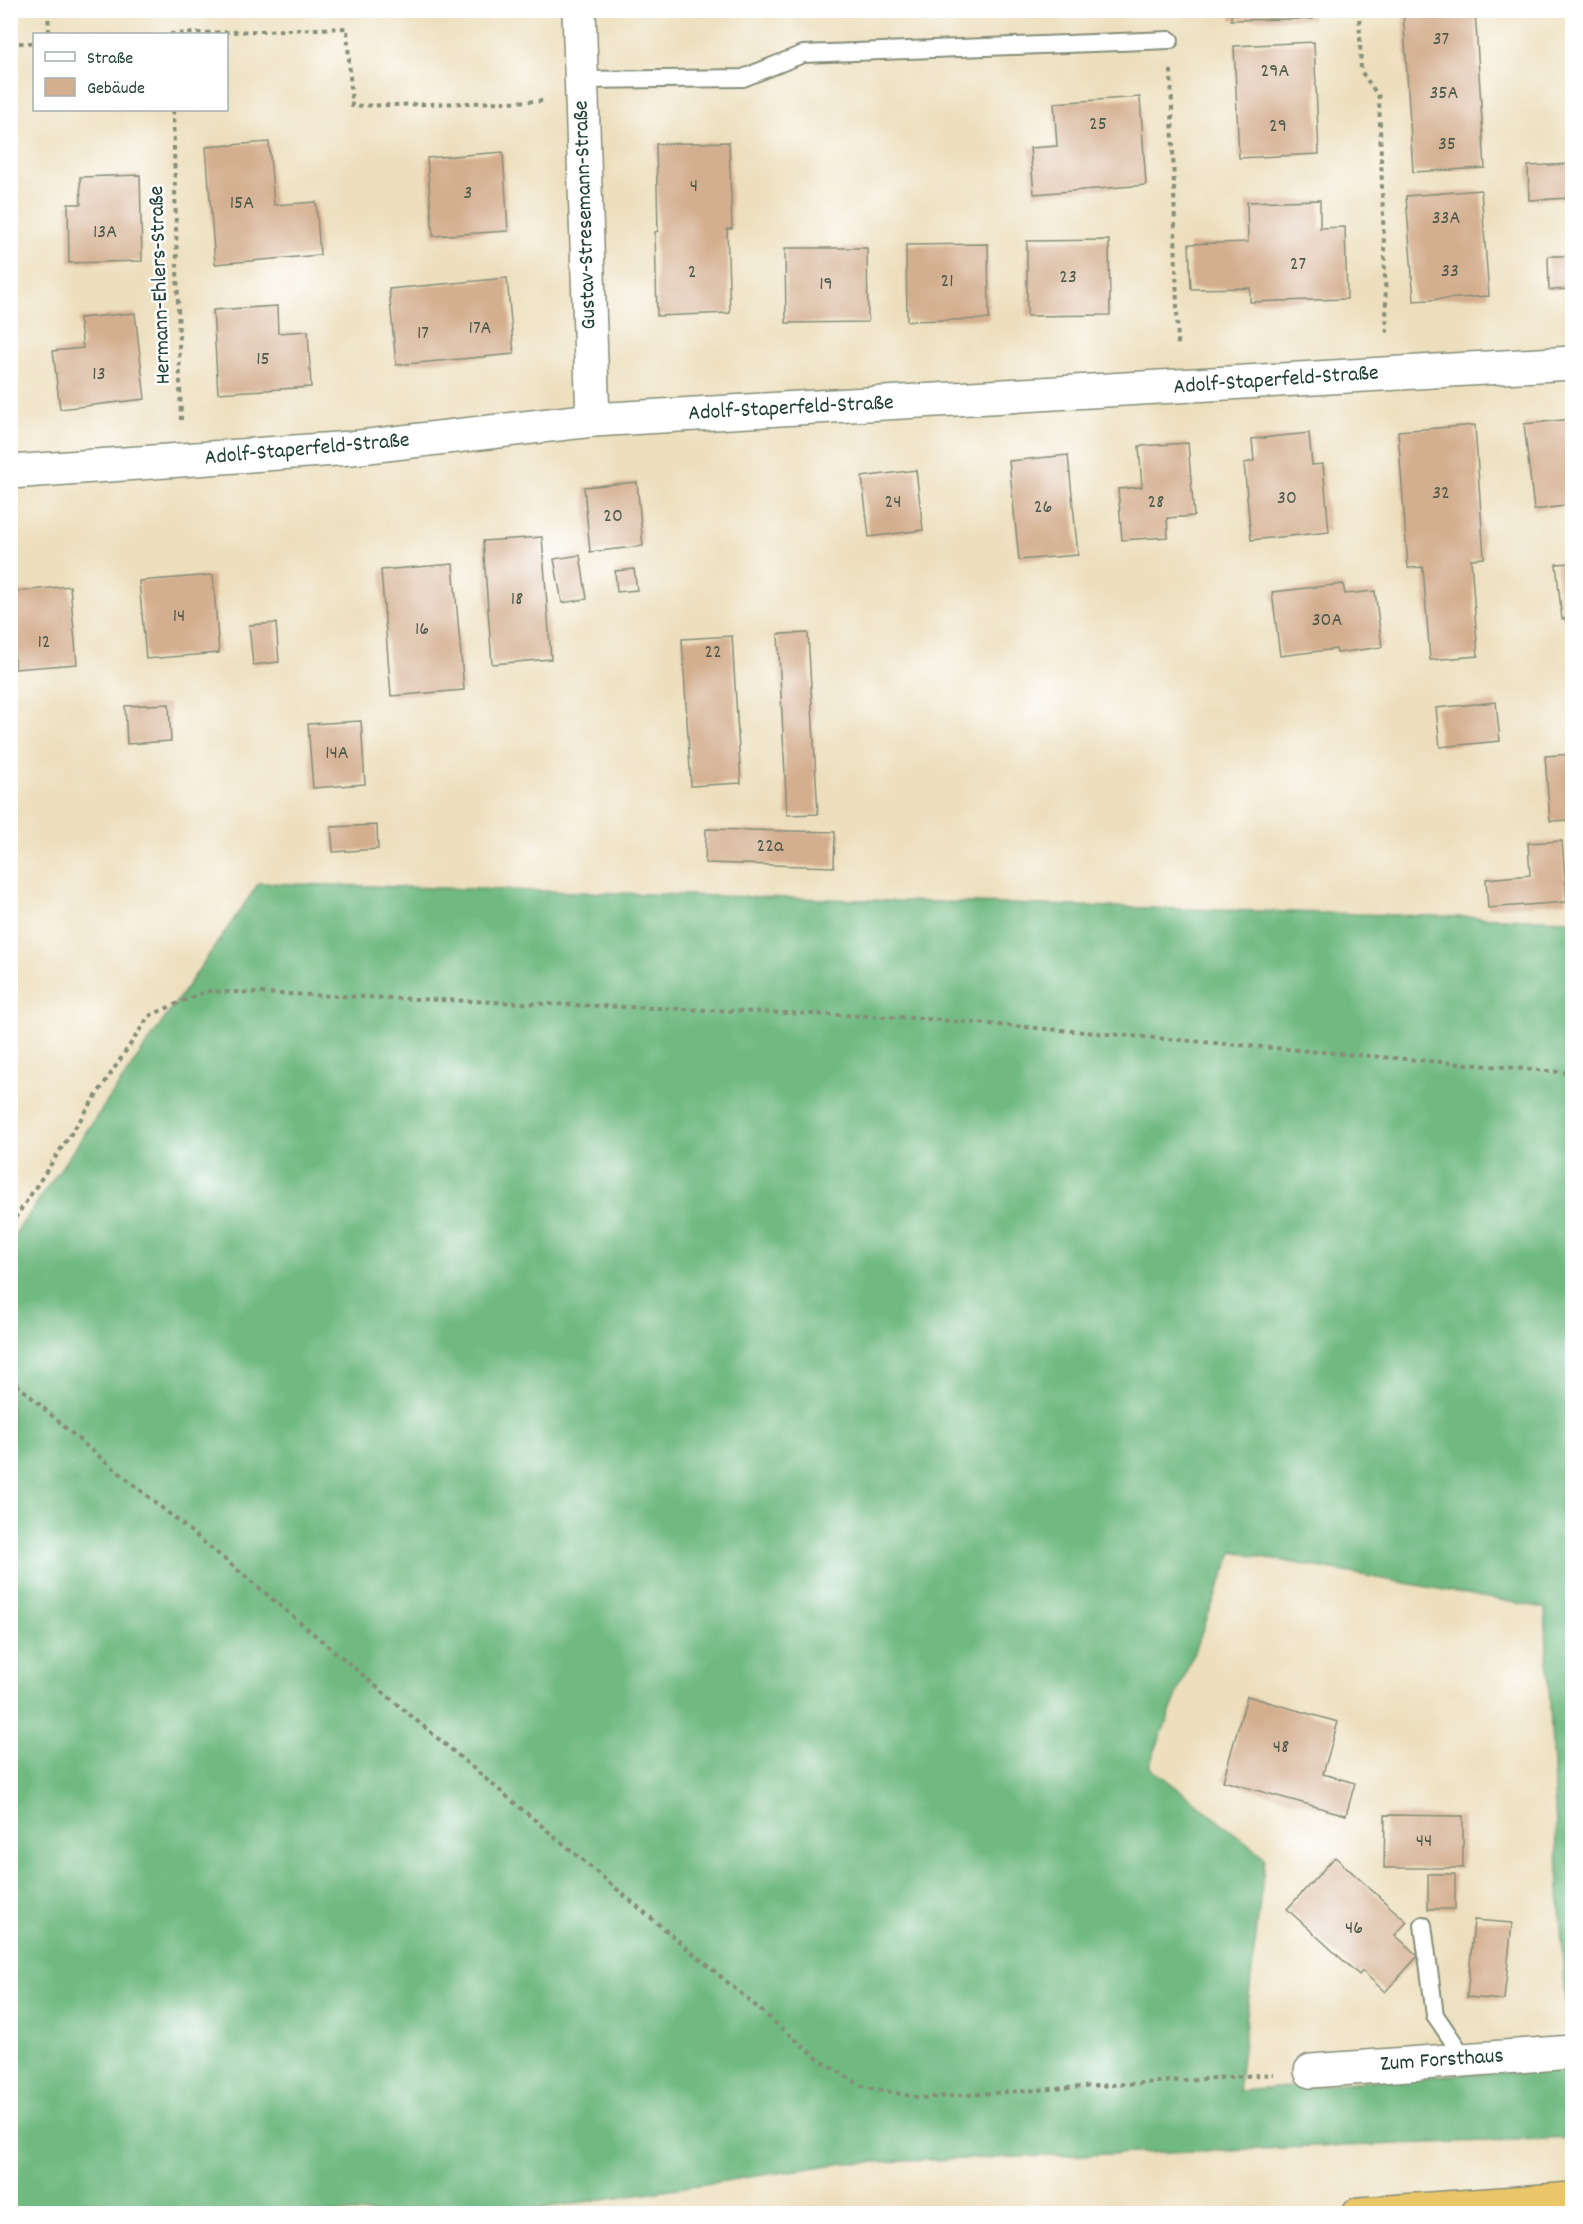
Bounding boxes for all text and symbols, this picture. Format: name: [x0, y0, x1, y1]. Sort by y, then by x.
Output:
house number: 37: [1433, 26, 1449, 54]
legend: [33, 33, 228, 111]
text: Straße: [87, 47, 133, 72]
house number: 29A: [1261, 58, 1289, 86]
text: Gebäude: [87, 77, 145, 102]
house number: 35A: [1429, 80, 1459, 108]
street label: Gustav-Stresemann-Straße: [567, 100, 605, 330]
house number: 25: [1089, 111, 1107, 139]
house number: 29: [1269, 113, 1287, 141]
house number: 35: [1438, 131, 1456, 159]
house number: 4: [690, 173, 698, 201]
house number: 3: [464, 180, 472, 208]
street label: Hermann-Ehlers-Straße: [142, 185, 180, 385]
house number: 15A: [230, 190, 254, 218]
house number: 33A: [1432, 205, 1460, 233]
house number: 13A: [93, 219, 117, 247]
house number: 27: [1290, 251, 1306, 279]
house number: 33: [1441, 258, 1459, 286]
house number: 2: [688, 259, 696, 287]
house number: 23: [1059, 264, 1077, 292]
house number: 21: [940, 268, 954, 296]
house number: 19: [819, 271, 833, 299]
house number: 17A: [469, 315, 492, 343]
house number: 17: [417, 320, 429, 348]
house number: 15: [256, 346, 270, 374]
street label: Adolf-Staperfeld-Straße: [1172, 358, 1380, 404]
house number: 13: [92, 361, 106, 389]
street label: Adolf-Staperfeld-Straße: [687, 388, 895, 430]
street label: Adolf-Staperfeld-Straße: [203, 426, 411, 474]
house number: 32: [1432, 480, 1450, 508]
house number: 30: [1277, 485, 1297, 513]
house number: 24: [884, 489, 902, 517]
house number: 28: [1148, 489, 1164, 517]
house number: 26: [1034, 494, 1052, 522]
house number: 20: [603, 503, 623, 531]
house number: 18: [511, 586, 523, 614]
house number: 14: [173, 603, 185, 631]
house number: 30A: [1312, 607, 1342, 635]
house number: 16: [415, 616, 429, 644]
house number: 12: [37, 629, 51, 657]
house number: 22: [704, 639, 722, 667]
house number: 14A: [325, 740, 349, 768]
house number: 22a: [757, 833, 784, 861]
house number: 48: [1273, 1734, 1289, 1762]
house number: 44: [1416, 1828, 1432, 1856]
house number: 46: [1345, 1915, 1363, 1943]
street label: Zum Forsthaus: [1379, 2041, 1505, 2081]

